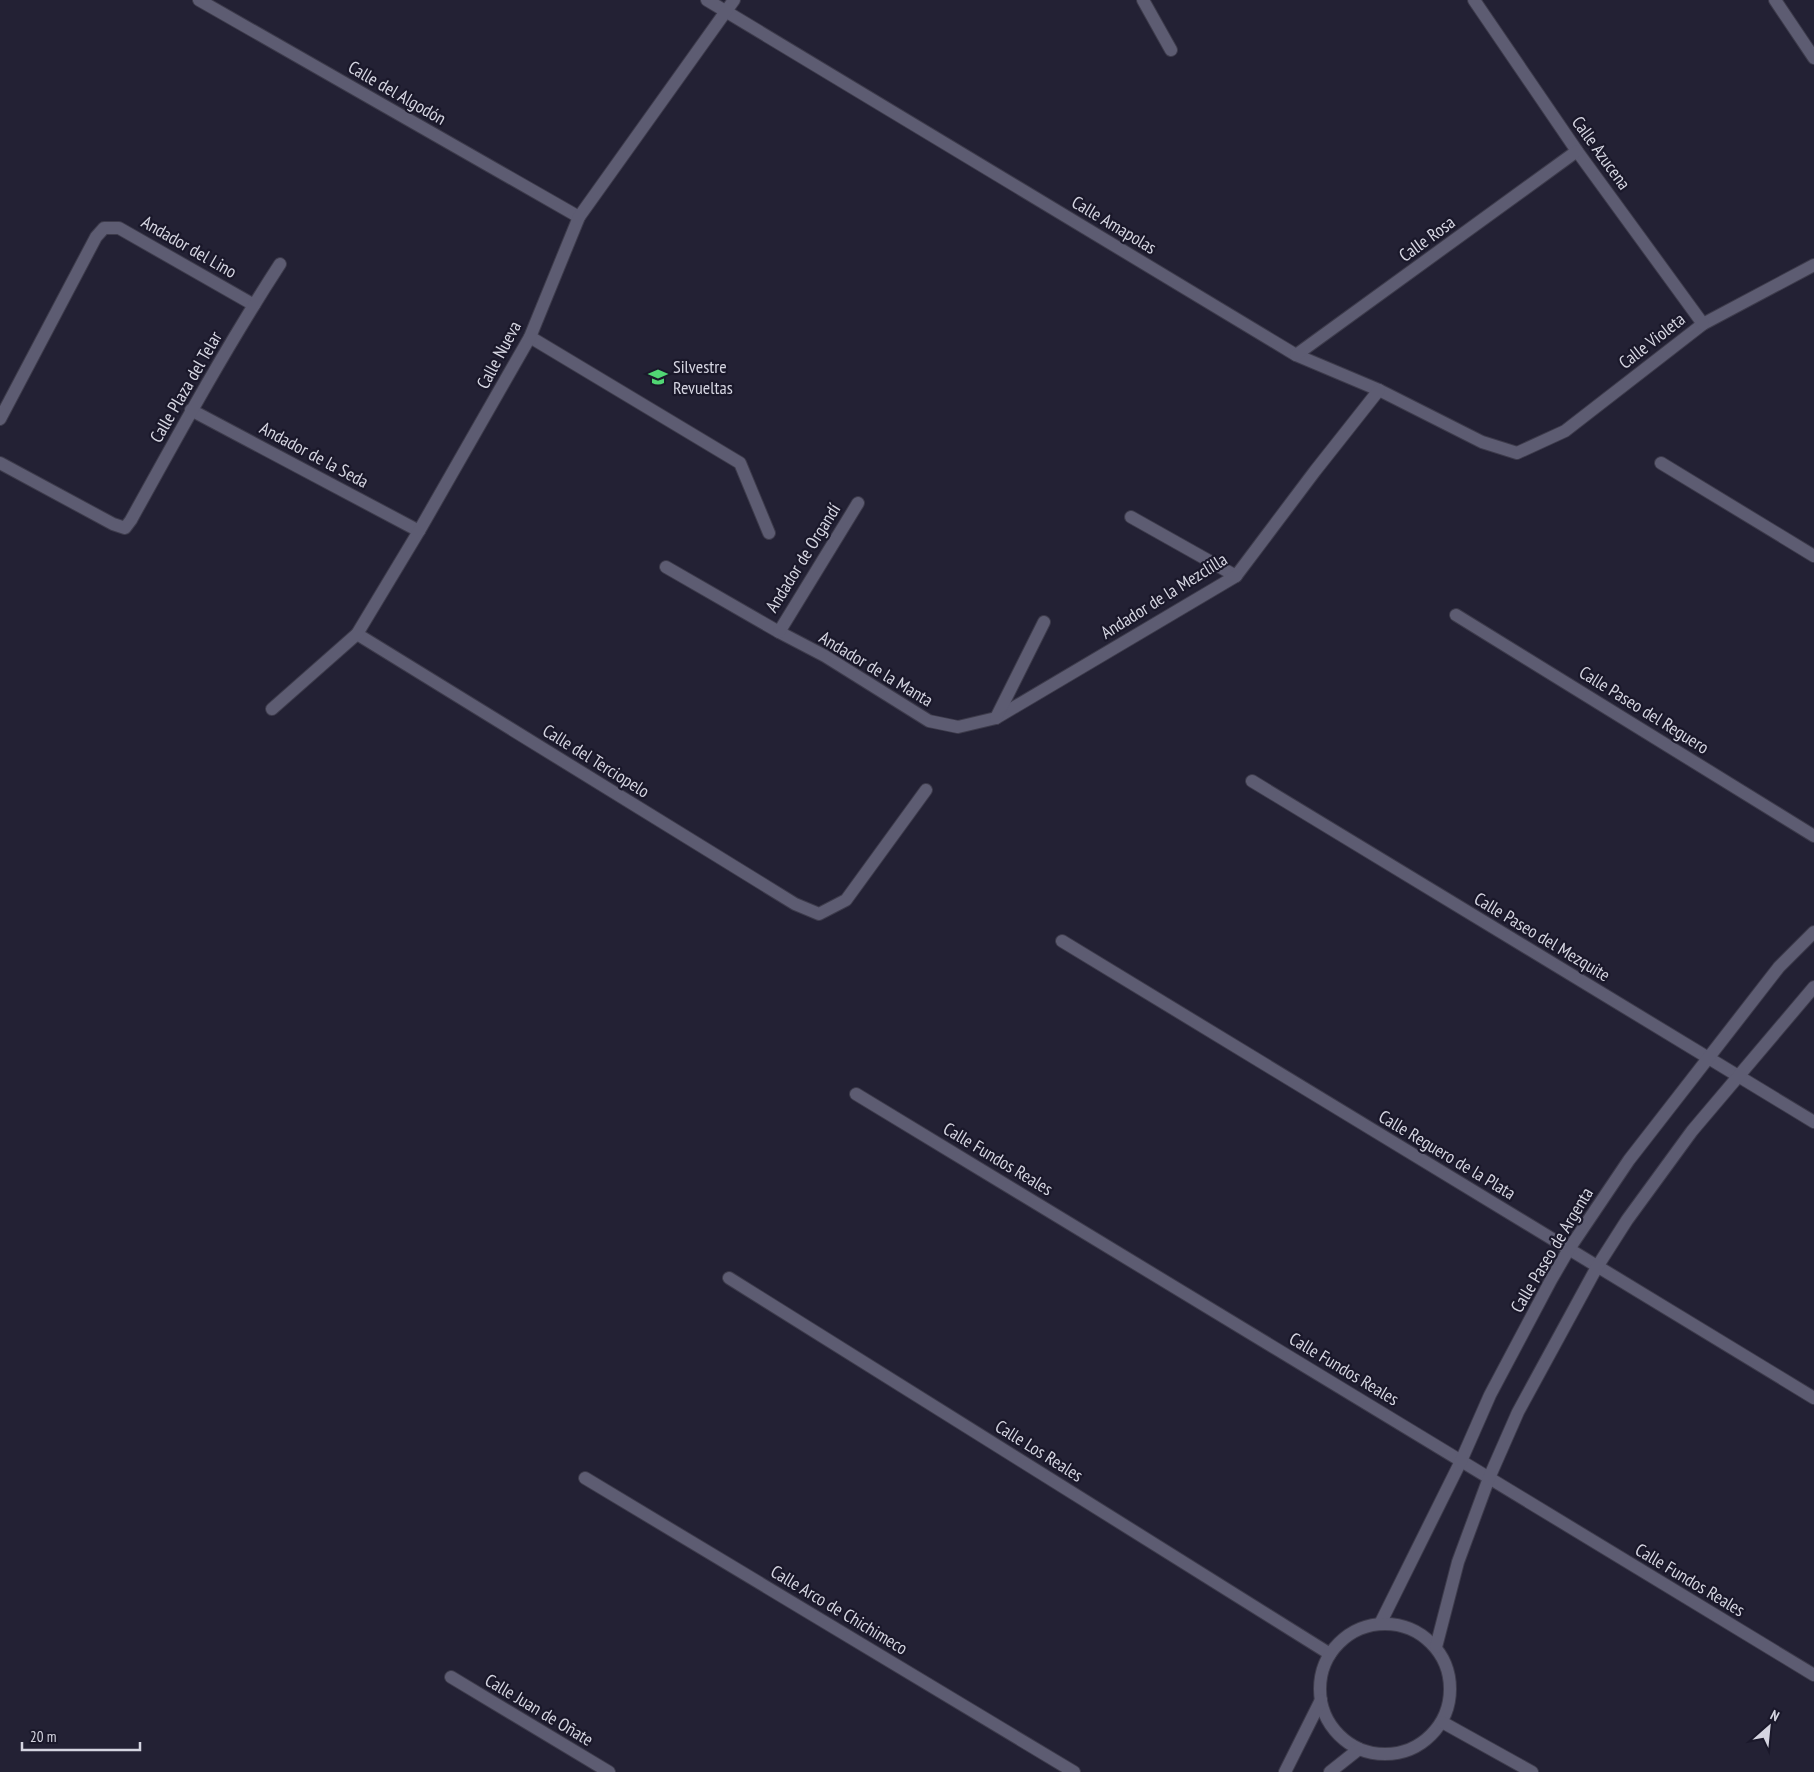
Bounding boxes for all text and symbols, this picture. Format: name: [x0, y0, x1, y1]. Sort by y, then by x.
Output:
street label: Calle del Algodón: [344, 55, 450, 130]
street label: Calle Azucena: [1567, 111, 1636, 194]
street label: Calle Amapolas: [1068, 190, 1161, 259]
street label: Andador del Lino: [138, 210, 241, 283]
street label: Calle Rosa: [1394, 211, 1459, 267]
street label: Calle Violeta: [1614, 307, 1690, 374]
street label: Calle Nueva: [471, 317, 526, 393]
street label: Calle Plaza del Telar: [144, 327, 227, 446]
place label: Silvestre Revueltas: [673, 355, 733, 399]
school or university icon: Silvestre Revueltas: [647, 366, 669, 388]
street label: Andador de la Seda: [256, 416, 373, 493]
street label: Andador de Organdí: [760, 499, 845, 616]
street label: Andador de la Mezclilla: [1096, 547, 1231, 644]
street label: Andador de la Manta: [815, 626, 937, 712]
street label: Calle Paseo del Reguero: [1575, 660, 1714, 759]
street label: Calle del Terciopelo: [539, 719, 654, 803]
street label: Calle Paseo del Mezquite: [1470, 887, 1614, 986]
street label: Calle Reguero de la Plata: [1375, 1105, 1520, 1204]
street label: Calle Fundos Reales: [939, 1117, 1057, 1200]
street label: Calle Paseo de Argenta: [1505, 1183, 1598, 1316]
street label: Calle Fundos Reales: [1285, 1327, 1403, 1410]
street label: Calle Los Reales: [991, 1414, 1088, 1487]
street label: Calle Fundos Reales: [1631, 1538, 1749, 1621]
street label: Calle Arco de Chichimeco: [767, 1560, 912, 1660]
street label: Calle Juan de Oñate: [481, 1668, 598, 1751]
north arrow: [1744, 1702, 1794, 1752]
text: N: [1767, 1706, 1782, 1725]
scale bar: [22, 1720, 140, 1752]
text: 20 m: [30, 1727, 56, 1746]

